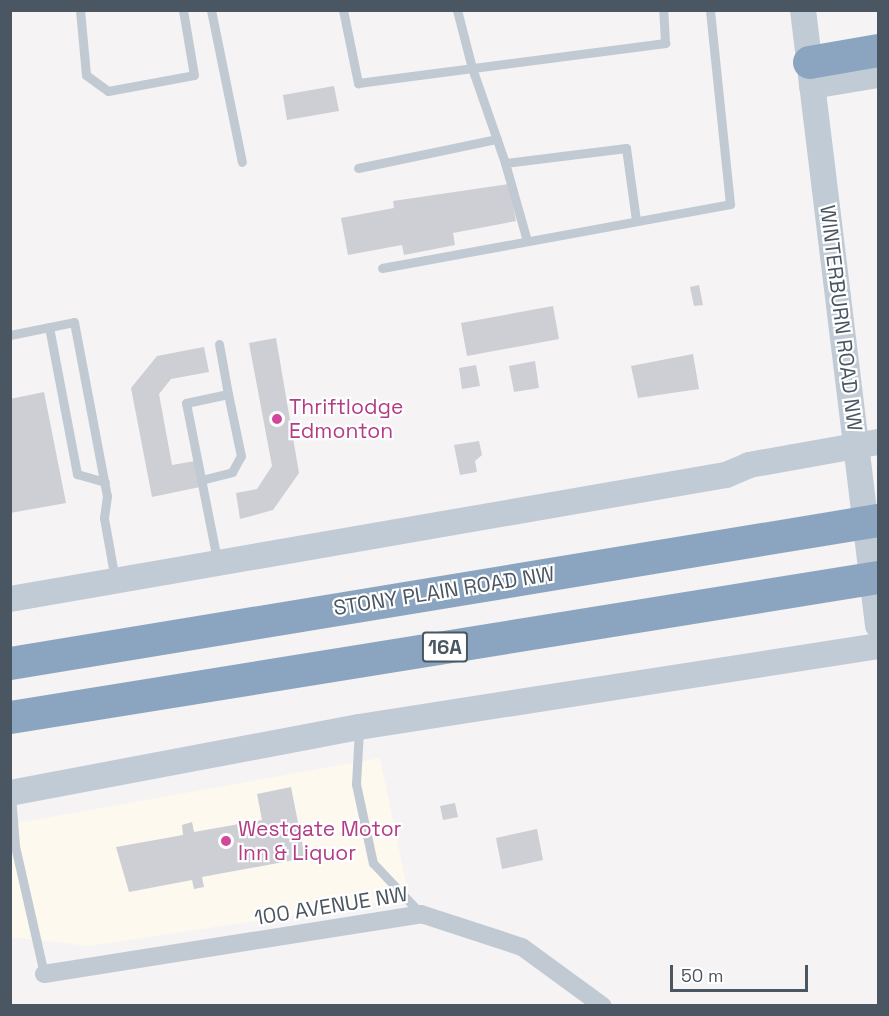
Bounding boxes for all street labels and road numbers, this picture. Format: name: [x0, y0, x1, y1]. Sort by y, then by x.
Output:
street label: WINTERBURN ROAD NW: [815, 204, 867, 432]
street label: STONY PLAIN ROAD NW: [331, 561, 557, 621]
road number: 16A: [421, 630, 469, 664]
street label: 100 AVENUE NW: [252, 881, 410, 931]

